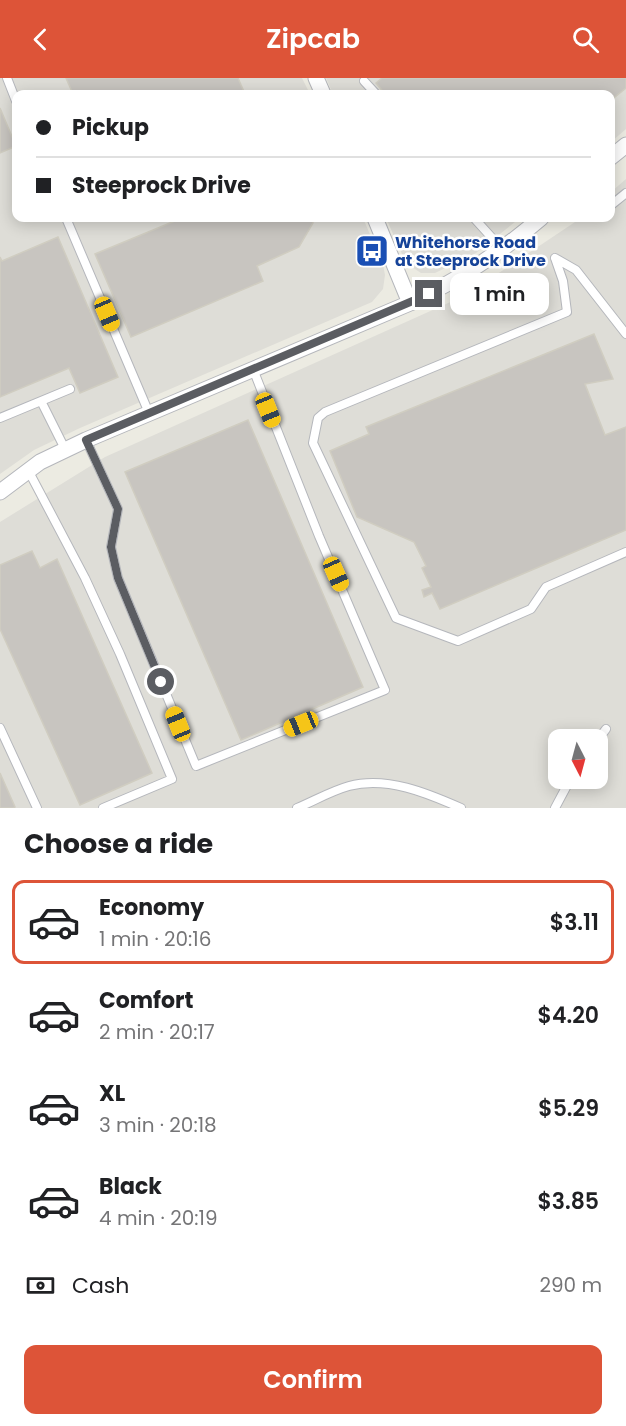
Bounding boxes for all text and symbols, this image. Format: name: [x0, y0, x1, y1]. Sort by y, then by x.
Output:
text: Zipcab: [266, 20, 360, 57]
icon: back: [24, 23, 57, 56]
icon: search: [569, 23, 602, 56]
text: Pickup: [72, 112, 149, 143]
text: Steeprock Drive: [72, 170, 251, 201]
place label: Whitehorse Road at Steeprock Drive: [395, 231, 546, 272]
bus stop icon: Whitehorse Road at Steeprock Drive: [354, 233, 390, 269]
callout: 1 min: [450, 273, 549, 315]
route end: [415, 280, 442, 307]
text: 1 min: [474, 280, 525, 308]
car: [92, 294, 122, 334]
car: [253, 390, 283, 430]
car: [320, 554, 352, 594]
route start: [147, 668, 174, 695]
car: [163, 704, 193, 744]
car: [281, 709, 321, 739]
north arrow: [548, 729, 608, 789]
map controls: [548, 729, 608, 789]
text: Choose a ride: [24, 825, 213, 862]
text: Economy: [99, 892, 204, 923]
icon: car: [27, 895, 81, 949]
text: $3.11: [550, 907, 599, 938]
text: 1 min · 20:16: [99, 925, 211, 953]
text: Comfort: [99, 985, 193, 1016]
icon: car: [27, 988, 81, 1042]
text: $4.20: [538, 1000, 599, 1031]
text: 2 min · 20:17: [99, 1018, 215, 1046]
text: XL: [99, 1078, 125, 1109]
icon: car: [27, 1081, 81, 1135]
text: $5.29: [538, 1093, 599, 1124]
text: 3 min · 20:18: [99, 1111, 217, 1139]
text: Black: [99, 1171, 162, 1202]
icon: car: [27, 1174, 81, 1228]
text: $3.85: [537, 1186, 599, 1217]
text: 4 min · 20:19: [99, 1204, 217, 1232]
icon: cash: [24, 1269, 57, 1302]
text: Cash: [72, 1270, 129, 1301]
text: 290 m: [539, 1271, 602, 1299]
button: Confirm: [24, 1345, 602, 1414]

